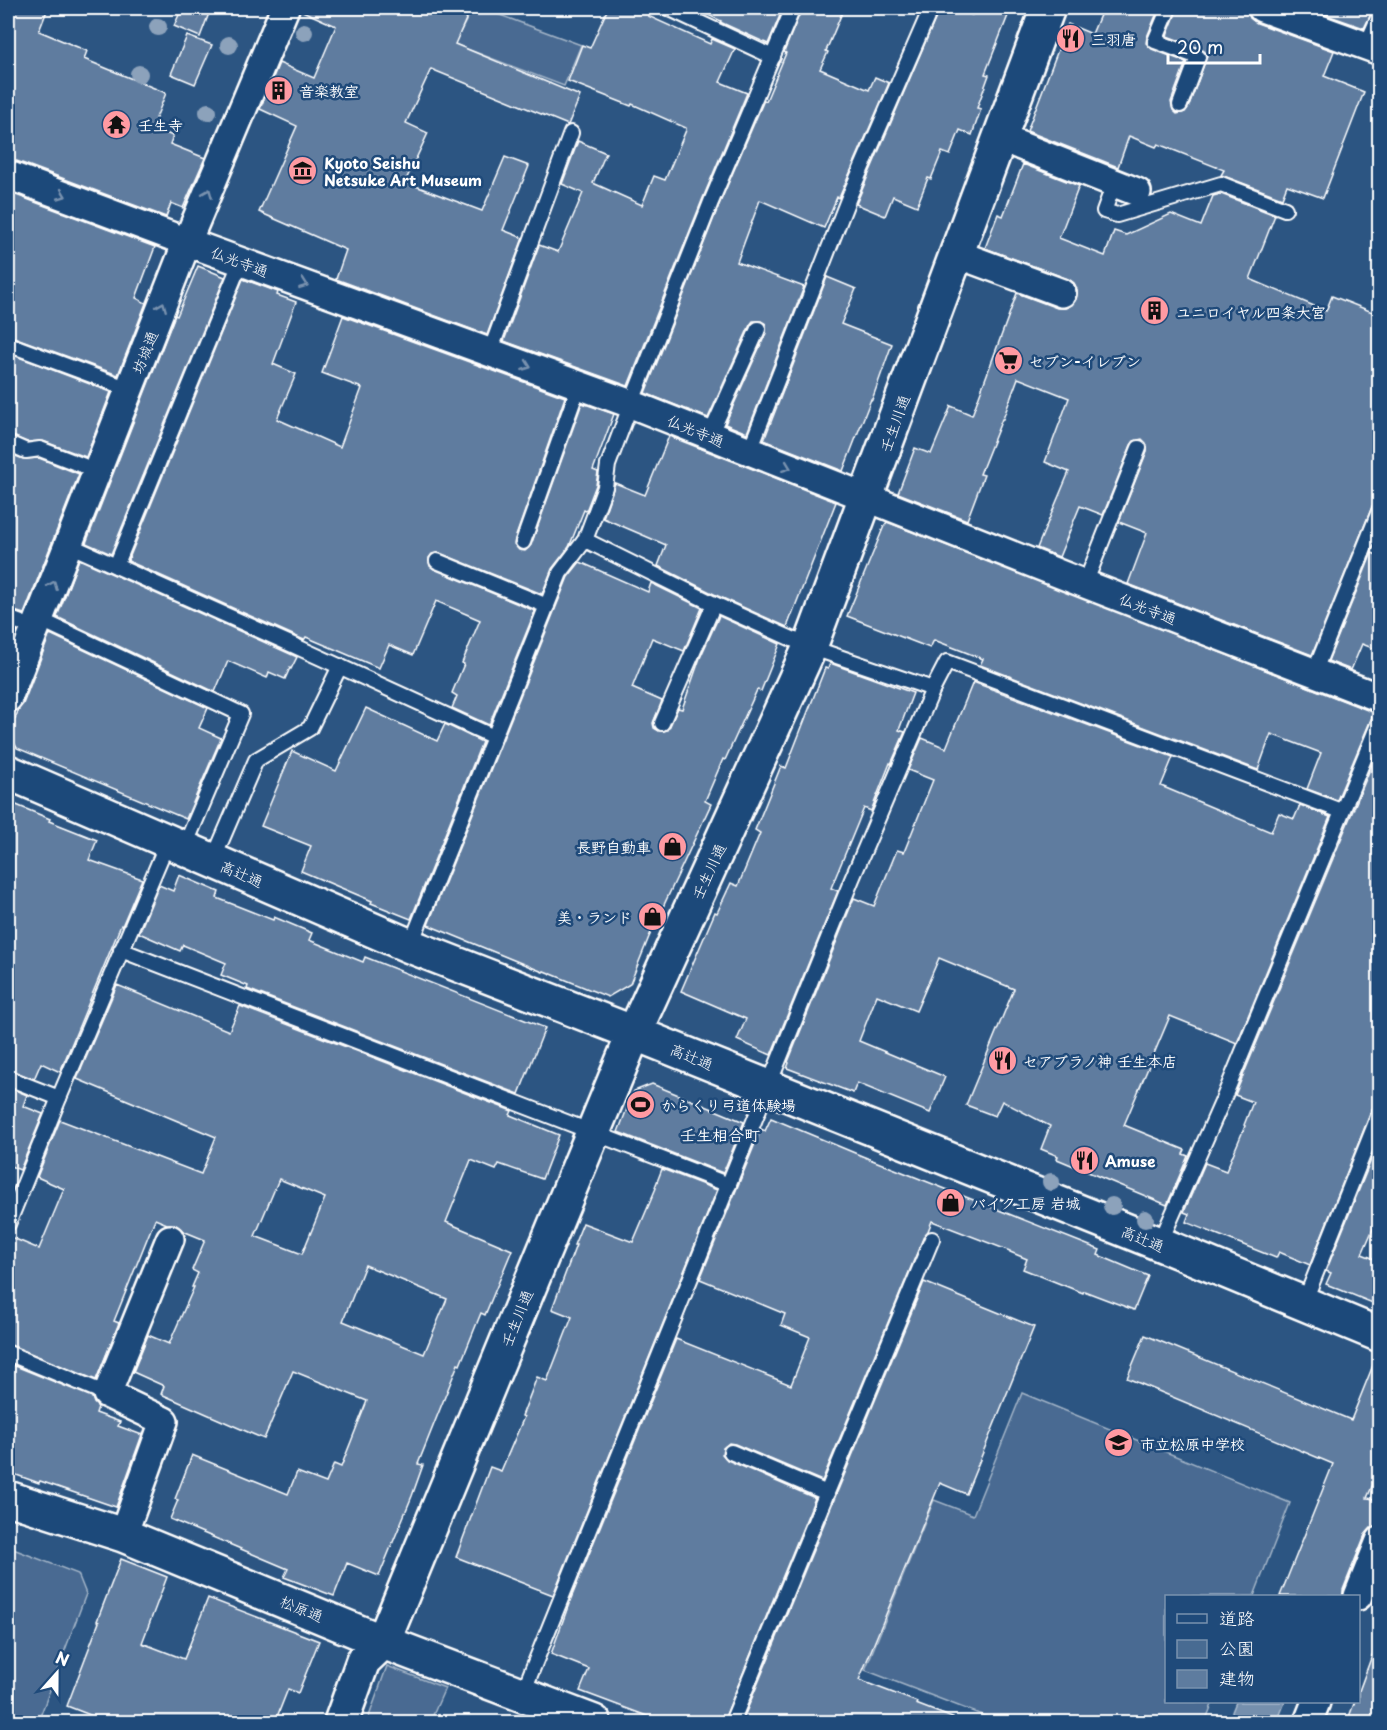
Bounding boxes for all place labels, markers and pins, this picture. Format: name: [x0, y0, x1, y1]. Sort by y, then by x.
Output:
restaurant icon: 三羽唐: [1054, 22, 1086, 54]
place label: 三羽唐: [1091, 27, 1136, 50]
building icon: 音楽教室: [262, 74, 294, 106]
place label: 音楽教室: [299, 79, 359, 102]
temple icon: 壬生寺: [101, 108, 133, 140]
place label: 壬生寺: [138, 113, 183, 136]
place label: Kyoto Seishu Netsuke Art Museum: [324, 151, 482, 191]
museum icon: Kyoto Seishu Netsuke Art Museum: [287, 155, 319, 187]
building icon: ユニロイヤル四条大宮: [1139, 295, 1171, 327]
place label: ユニロイヤル四条大宮: [1176, 300, 1326, 323]
supermarket icon: セブン-イレブン: [992, 344, 1024, 376]
place label: セブン-イレブン: [1029, 349, 1141, 372]
shop icon: 長野自動車: [656, 830, 688, 862]
place label: 長野自動車: [576, 835, 651, 858]
shop icon: 美・ランド: [637, 900, 669, 932]
place label: 美・ランド: [557, 905, 632, 928]
restaurant icon: セアブラノ神 壬生本店: [986, 1044, 1018, 1076]
place label: セアブラノ神 壬生本店: [1023, 1049, 1177, 1072]
sports icon: からくり弓道体験場: [624, 1088, 656, 1120]
place label: からくり弓道体験場: [661, 1093, 796, 1116]
restaurant icon: Amuse: [1068, 1144, 1100, 1176]
place label: Amuse: [1105, 1149, 1155, 1172]
shop icon: バイク工房 岩城: [934, 1186, 966, 1218]
place label: バイク工房 岩城: [971, 1191, 1081, 1214]
school or university icon: 市立松原中学校: [1103, 1427, 1135, 1459]
place label: 市立松原中学校: [1140, 1432, 1245, 1455]

